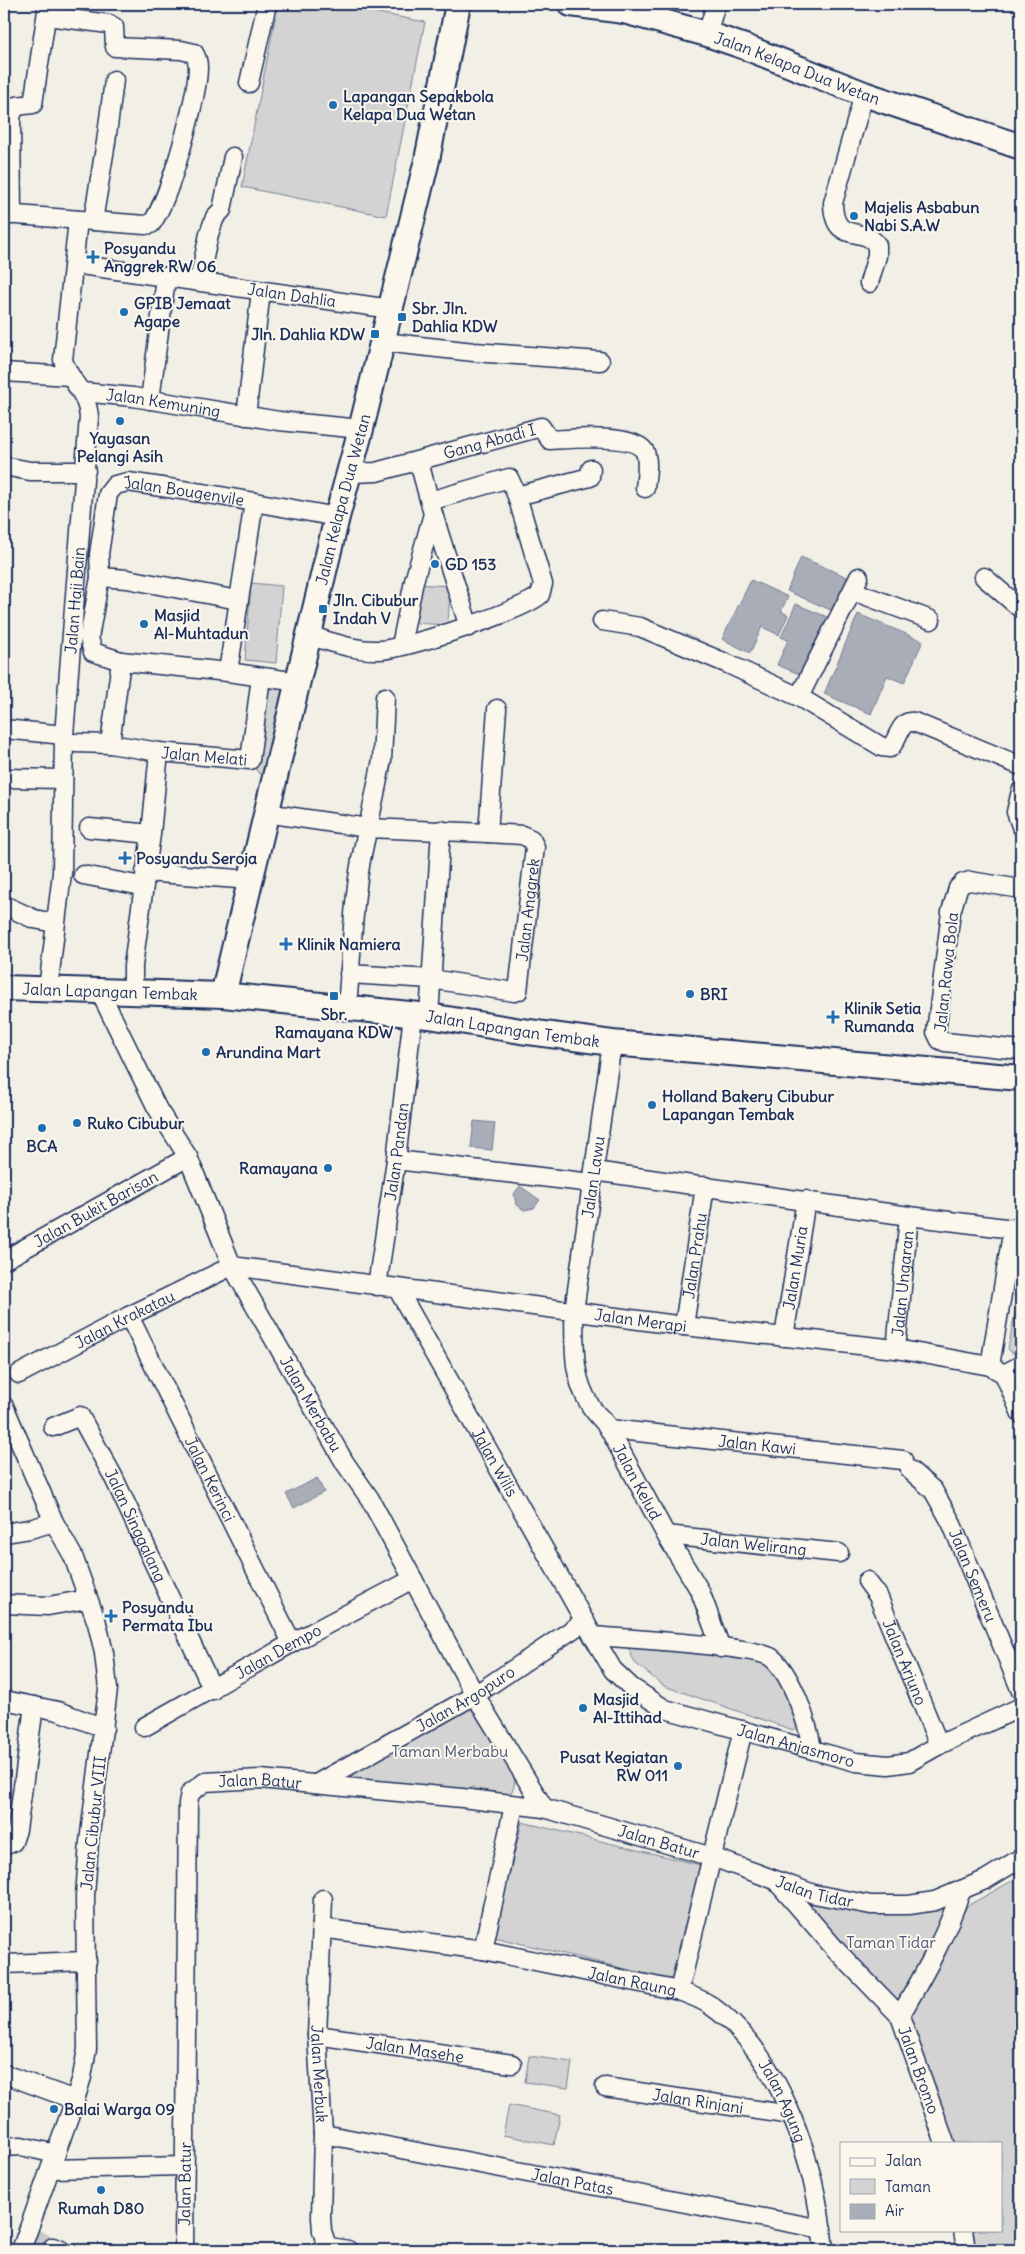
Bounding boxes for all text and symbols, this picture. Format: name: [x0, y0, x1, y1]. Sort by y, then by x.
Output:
street label: Jalan Kelapa Dua Wetan: [712, 27, 883, 109]
place label: Lapangan Sepakbola Kelapa Dua Wetan: [343, 86, 494, 125]
marker: Lapangan Sepakbola Kelapa Dua Wetan: [327, 99, 339, 111]
place label: Majelis Asbabun Nabi S.A.W: [864, 197, 979, 235]
marker: Majelis Asbabun Nabi S.A.W: [848, 210, 860, 222]
place label: Posyandu Anggrek RW 06: [104, 238, 216, 277]
marker: Posyandu Anggrek RW 06: [86, 250, 100, 264]
street label: Jalan Dahlia: [246, 279, 337, 311]
place label: GPIB Jemaat Agape: [134, 293, 231, 332]
place label: Sbr. Jln. Dahlia KDW: [412, 298, 498, 336]
marker: GPIB Jemaat Agape: [118, 306, 130, 318]
marker: Sbr. Jln. Dahlia KDW: [396, 311, 408, 323]
place label: Jln. Dahlia KDW: [251, 324, 365, 344]
marker: Jln. Dahlia KDW: [369, 328, 381, 340]
street label: Jalan Kemuning: [105, 384, 222, 421]
street label: Jalan Kelapa Dua Wetan: [311, 412, 374, 587]
marker: Yayasan Pelangi Asih: [114, 415, 126, 427]
street label: Gang Abadi I: [441, 419, 538, 463]
place label: Yayasan Pelangi Asih: [77, 428, 163, 467]
street label: Jalan Bougenvile: [121, 471, 246, 510]
street label: Jalan Haji Bain: [60, 546, 89, 654]
place label: GD 153: [445, 554, 496, 574]
marker: GD 153: [429, 558, 441, 570]
place label: Jln. Cibubur Indah V: [333, 590, 419, 628]
marker: Jln. Cibubur Indah V: [317, 603, 329, 615]
place label: Masjid Al-Muhtadun: [154, 605, 249, 643]
marker: Masjid Al-Muhtadun: [138, 618, 150, 630]
street label: Jalan Melati: [160, 742, 248, 770]
place label: Posyandu Seroja: [136, 848, 257, 869]
marker: Posyandu Seroja: [118, 851, 132, 865]
street label: Jalan Anggrek: [512, 857, 544, 962]
street label: Jalan Rawa Bola: [930, 911, 962, 1033]
place label: Klinik Namiera: [297, 934, 401, 954]
marker: Klinik Namiera: [279, 937, 293, 951]
street label: Jalan Lapangan Tembak: [22, 979, 198, 1004]
place label: BRI: [700, 984, 728, 1004]
marker: BRI: [684, 988, 696, 1000]
marker: Sbr. Ramayana KDW: [328, 990, 340, 1002]
place label: Klinik Setia Rumanda: [844, 998, 922, 1036]
place label: Sbr. Ramayana KDW: [275, 1004, 394, 1043]
street label: Jalan Lapangan Tembak: [424, 1006, 601, 1051]
marker: Klinik Setia Rumanda: [826, 1010, 840, 1024]
place label: Arundina Mart: [216, 1042, 321, 1062]
marker: Arundina Mart: [200, 1046, 212, 1058]
place label: Holland Bakery Cibubur Lapangan Tembak: [662, 1086, 834, 1125]
marker: Holland Bakery Cibubur Lapangan Tembak: [646, 1099, 658, 1111]
street label: Jalan Pandan: [380, 1101, 413, 1202]
place label: Ruko Cibubur: [87, 1113, 185, 1133]
marker: Ruko Cibubur: [71, 1117, 83, 1129]
marker: BCA: [36, 1122, 48, 1134]
street label: Jalan Lawu: [577, 1135, 609, 1219]
place label: BCA: [26, 1136, 58, 1156]
place label: Ramayana: [239, 1158, 318, 1179]
marker: Ramayana: [322, 1162, 334, 1174]
street label: Jalan Bukit Barisan: [30, 1166, 161, 1251]
street label: Jalan Prahu: [678, 1211, 711, 1300]
street label: Jalan Muria: [779, 1225, 812, 1311]
street label: Jalan Ungaran: [887, 1230, 918, 1337]
street label: Jalan Krakatau: [71, 1285, 178, 1353]
street label: Jalan Merapi: [593, 1304, 688, 1336]
street label: Jalan Merbabu: [276, 1352, 346, 1455]
street label: Jalan Wilis: [468, 1424, 522, 1500]
street label: Jalan Kawi: [717, 1431, 797, 1459]
street label: Jalan Kerinci: [181, 1433, 240, 1525]
street label: Jalan Kelud: [609, 1440, 666, 1523]
street label: Jalan Singgalang: [101, 1465, 171, 1585]
street label: Jalan Semeru: [945, 1526, 1001, 1625]
street label: Jalan Welirang: [700, 1529, 808, 1560]
place label: Posyandu Permata Ibu: [122, 1597, 213, 1635]
marker: Posyandu Permata Ibu: [104, 1609, 118, 1623]
street label: Jalan Arjuno: [879, 1616, 932, 1708]
street label: Jalan Dempo: [232, 1619, 324, 1683]
street label: Jalan Argopuro: [413, 1661, 518, 1736]
place label: Masjid Al-Ittihad: [593, 1689, 662, 1727]
marker: Masjid Al-Ittihad: [577, 1702, 589, 1714]
street label: Jalan Anjasmoro: [735, 1720, 857, 1771]
park label: Taman Merbabu: [392, 1741, 508, 1761]
place label: Pusat Kegiatan RW 011: [560, 1747, 668, 1785]
street label: Jalan Cibubur VIII: [76, 1755, 110, 1891]
marker: Pusat Kegiatan RW 011: [672, 1760, 684, 1772]
street label: Jalan Batur: [218, 1769, 303, 1793]
street label: Jalan Batur: [616, 1820, 702, 1863]
street label: Jalan Tidar: [773, 1871, 856, 1912]
park label: Taman Tidar: [846, 1932, 936, 1952]
street label: Jalan Raung: [586, 1962, 678, 2000]
street label: Jalan Bromo: [894, 2023, 944, 2117]
street label: Jalan Merbuk: [307, 2025, 332, 2123]
street label: Jalan Masehe: [365, 2032, 465, 2067]
street label: Jalan Agung: [754, 2055, 811, 2145]
street label: Jalan Rinjani: [651, 2084, 745, 2118]
place label: Balai Warga 09: [64, 2099, 175, 2120]
marker: Balai Warga 09: [48, 2103, 60, 2115]
street label: Jalan Batur: [174, 2141, 195, 2226]
legend: [840, 2142, 1002, 2232]
text: Jalan: [885, 2151, 922, 2170]
street label: Jalan Patas: [530, 2164, 615, 2199]
text: Taman: [885, 2177, 931, 2196]
marker: Rumah D80: [95, 2184, 107, 2196]
place label: Rumah D80: [58, 2198, 144, 2218]
text: Air: [885, 2201, 904, 2220]

